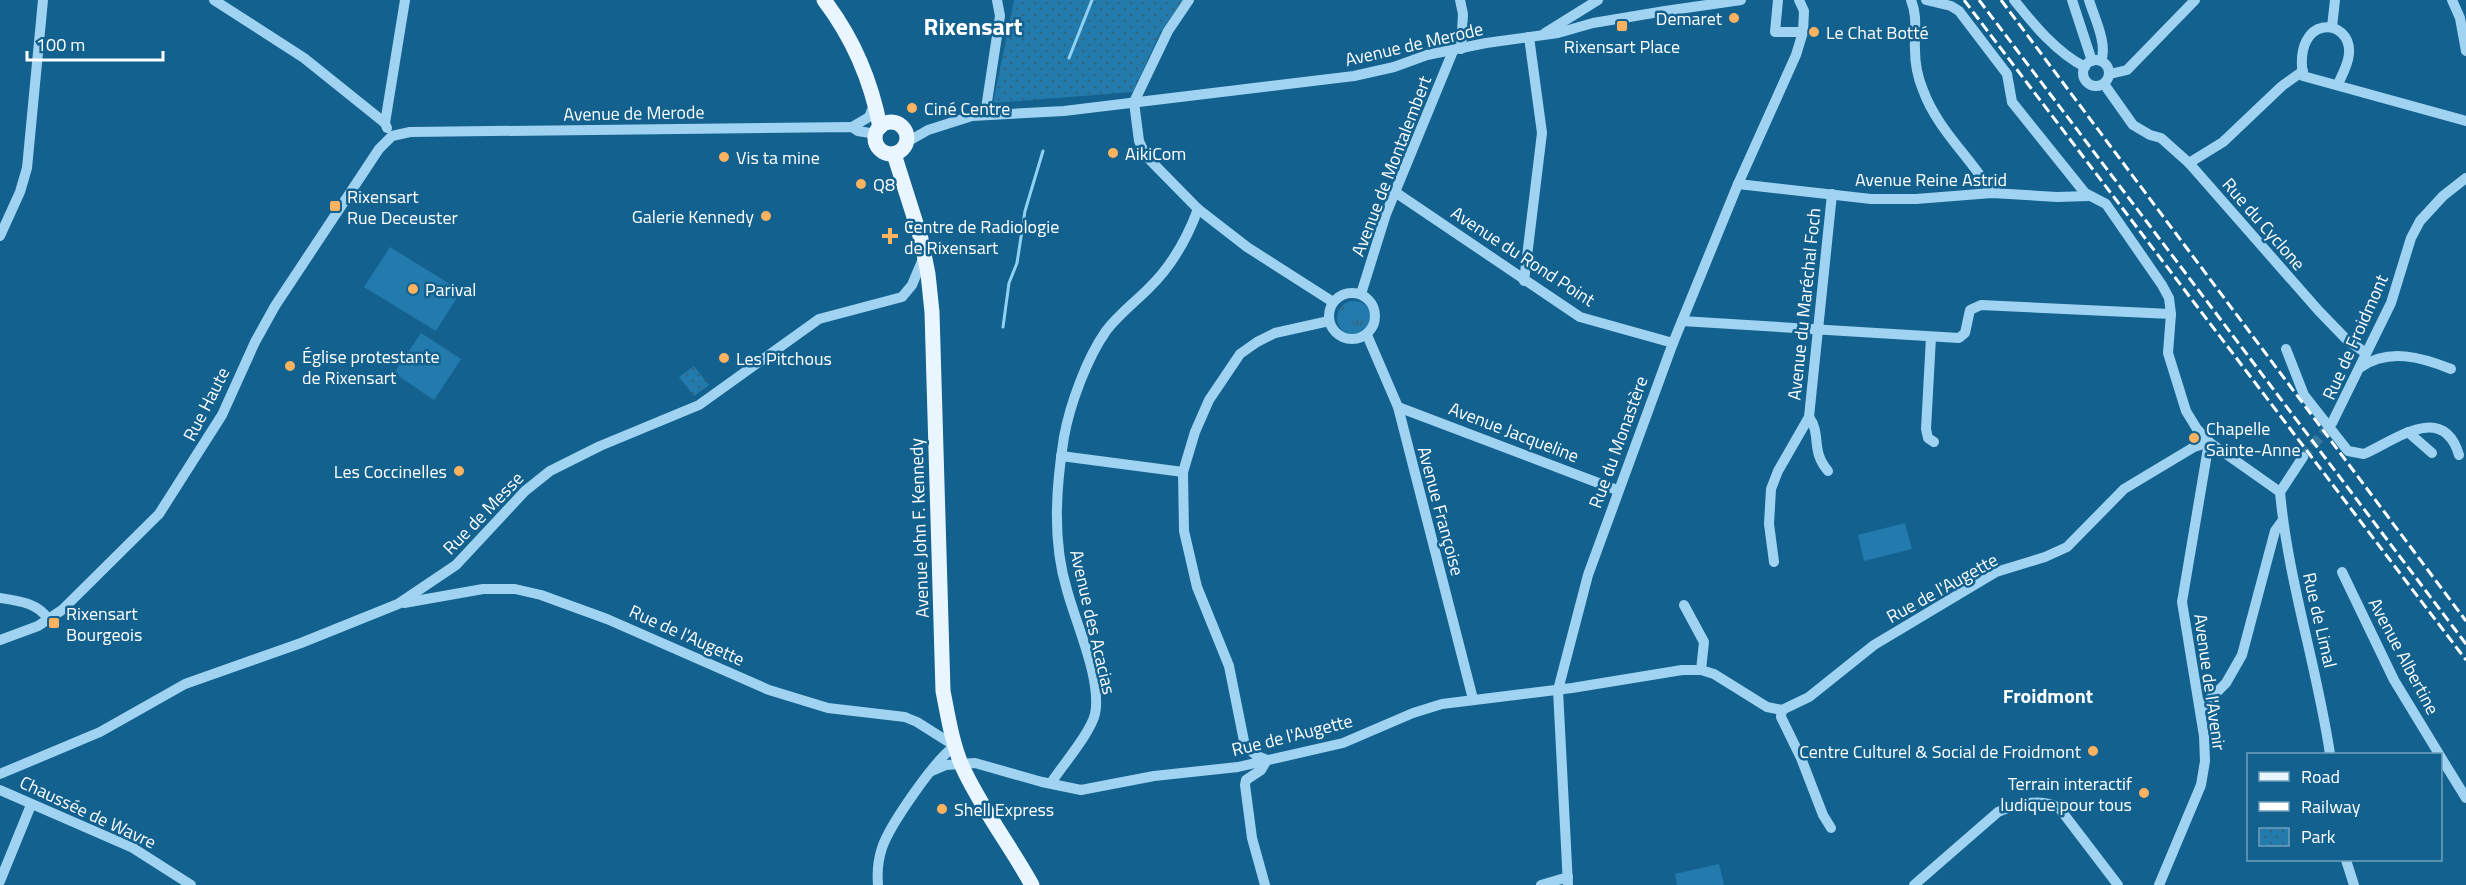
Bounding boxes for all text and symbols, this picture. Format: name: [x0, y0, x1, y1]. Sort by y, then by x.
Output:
place label: Demaret: [1656, 5, 1723, 32]
district label: Rixensart: [924, 8, 1023, 44]
marker: Demaret: [1727, 11, 1741, 25]
street label: Avenue de Merode: [1342, 15, 1486, 73]
marker: Rixensart Place: [1615, 19, 1629, 33]
place label: Le Chat Botté: [1826, 19, 1929, 46]
scale bar: [27, 24, 164, 62]
marker: Le Chat Botté: [1807, 25, 1821, 39]
text: 100 m: [36, 31, 85, 58]
place label: Rixensart Place: [1564, 33, 1680, 60]
street label: Avenue de Montalembert: [1344, 71, 1438, 260]
place label: Ciné Centre: [924, 95, 1010, 122]
street label: Avenue de Merode: [563, 98, 705, 128]
marker: Ciné Centre: [905, 101, 919, 115]
place label: AikiCom: [1125, 140, 1186, 167]
place label: Vis ta mine: [736, 144, 820, 171]
marker: AikiCom: [1106, 146, 1120, 160]
marker: Vis ta mine: [717, 150, 731, 164]
street label: Avenue Reine Astrid: [1855, 166, 2007, 193]
place label: Q8: [873, 171, 895, 198]
street label: Rue du Cyclone: [2216, 172, 2312, 276]
marker: Q8: [854, 177, 868, 191]
place label: Rixensart Rue Deceuster: [347, 183, 458, 231]
marker: Rixensart Rue Deceuster: [328, 199, 342, 213]
street label: Avenue du Rond Point: [1446, 199, 1601, 313]
place label: Galerie Kennedy: [632, 203, 754, 230]
street label: Avenue du Maréchal Foch: [1780, 206, 1828, 402]
marker: Galerie Kennedy: [759, 209, 773, 223]
place label: Centre de Radiologie de Rixensart: [904, 213, 1059, 261]
marker: Centre de Radiologie de Rixensart: [881, 227, 899, 245]
street label: Rue de Froidmont: [2315, 269, 2395, 404]
place label: Parival: [425, 276, 476, 303]
marker: Parival: [406, 282, 420, 296]
place label: Église protestante de Rixensart: [302, 343, 440, 391]
place label: Les Pitchous: [736, 345, 832, 372]
marker: Les Pitchous: [717, 351, 731, 365]
marker: Église protestante de Rixensart: [283, 359, 297, 373]
street label: Rue Haute: [176, 362, 236, 446]
street label: Rue du Monastère: [1582, 372, 1654, 512]
street label: Avenue Jacqueline: [1445, 395, 1583, 469]
place label: Chapelle Sainte-Anne: [2206, 415, 2301, 463]
marker: Chapelle Sainte-Anne: [2187, 431, 2201, 445]
street label: Avenue John F. Kennedy: [902, 437, 936, 618]
street label: Avenue Françoise: [1411, 443, 1471, 579]
place label: Les Coccinelles: [334, 458, 447, 485]
marker: Les Coccinelles: [452, 464, 466, 478]
street label: Rue de Messe: [436, 465, 530, 561]
street label: Rue de l'Augette: [1881, 546, 2003, 630]
street label: Avenue des Acacias: [1063, 547, 1123, 697]
street label: Rue de Limal: [2296, 570, 2344, 670]
street label: Avenue Albertine: [2362, 593, 2446, 719]
street label: Rue de l'Augette: [625, 598, 749, 672]
place label: Rixensart Bourgeois: [66, 600, 142, 648]
street label: Avenue de l'Avenir: [2187, 612, 2233, 752]
marker: Rixensart Bourgeois: [47, 616, 61, 630]
district label: Froidmont: [2003, 680, 2093, 711]
street label: Rue de l'Augette: [1229, 707, 1355, 763]
place label: Centre Culturel & Social de Froidmont: [1799, 738, 2082, 765]
marker: Centre Culturel & Social de Froidmont: [2086, 744, 2100, 758]
legend: [2247, 753, 2442, 861]
text: Road: [2301, 763, 2340, 790]
street label: Chaussée de Wavre: [15, 769, 161, 855]
place label: Terrain interactif ludique pour tous: [2000, 770, 2132, 818]
marker: Terrain interactif ludique pour tous: [2137, 786, 2151, 800]
text: Railway: [2301, 793, 2361, 820]
place label: Shell Express: [954, 796, 1054, 823]
marker: Shell Express: [935, 802, 949, 816]
text: Park: [2301, 823, 2336, 850]

